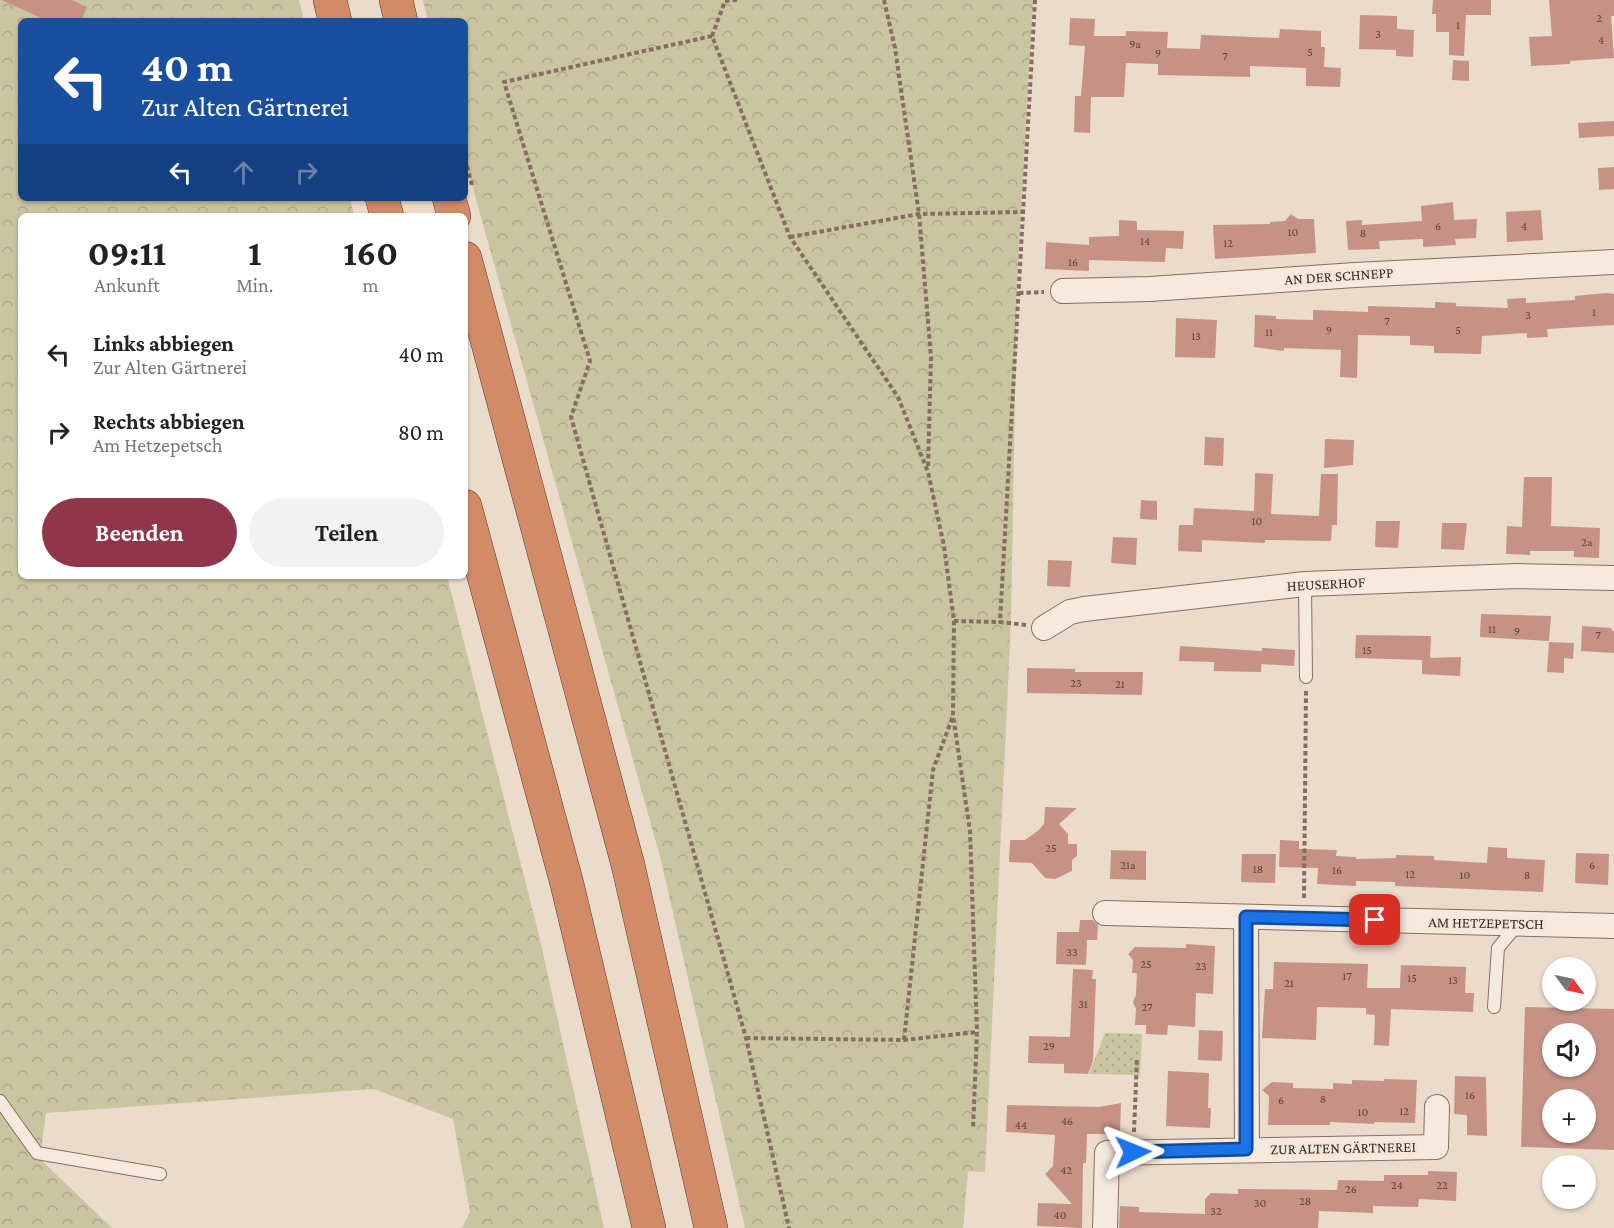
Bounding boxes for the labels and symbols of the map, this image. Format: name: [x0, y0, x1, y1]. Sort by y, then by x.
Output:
house number: 2: [1596, 11, 1602, 25]
house number: 1: [1456, 18, 1460, 32]
house number: 3: [1375, 27, 1381, 41]
house number: 4: [1598, 33, 1604, 47]
house number: 9a: [1129, 37, 1141, 51]
house number: 5: [1307, 45, 1313, 59]
house number: 9: [1155, 46, 1161, 60]
house number: 7: [1222, 49, 1228, 63]
house number: 6: [1435, 219, 1441, 233]
house number: 4: [1521, 219, 1527, 233]
house number: 10: [1288, 225, 1299, 239]
house number: 8: [1360, 226, 1366, 240]
house number: 14: [1140, 234, 1150, 248]
house number: 12: [1223, 236, 1233, 250]
house number: 16: [1068, 255, 1078, 269]
street label: AN DER SCHNEPP: [1284, 264, 1394, 288]
house number: 1: [1592, 305, 1596, 319]
house number: 3: [1525, 308, 1531, 322]
house number: 7: [1384, 314, 1390, 328]
house number: 9: [1326, 323, 1332, 337]
house number: 5: [1455, 323, 1461, 337]
house number: 11: [1265, 325, 1273, 339]
house number: 13: [1191, 329, 1201, 343]
house number: 10: [1252, 514, 1263, 528]
house number: 2a: [1581, 535, 1593, 549]
street label: HEUSERHOF: [1286, 574, 1366, 594]
house number: 11: [1488, 622, 1496, 636]
house number: 9: [1514, 624, 1520, 638]
house number: 7: [1595, 628, 1601, 642]
house number: 15: [1362, 643, 1372, 657]
house number: 23: [1070, 676, 1082, 690]
house number: 21: [1115, 677, 1125, 691]
house number: 25: [1045, 841, 1057, 855]
house number: 21a: [1120, 858, 1136, 872]
house number: 6: [1589, 858, 1595, 872]
house number: 18: [1253, 862, 1263, 876]
house number: 16: [1332, 863, 1342, 877]
house number: 12: [1405, 867, 1415, 881]
house number: 10: [1460, 868, 1471, 882]
house number: 8: [1524, 868, 1530, 882]
pin: [1349, 894, 1400, 945]
street label: AM HETZEPETSCH: [1428, 914, 1544, 932]
house number: 33: [1066, 945, 1078, 959]
house number: 25: [1140, 957, 1152, 971]
north arrow: [1542, 957, 1596, 1011]
house number: 23: [1195, 959, 1207, 973]
house number: 17: [1342, 969, 1352, 983]
house number: 15: [1407, 971, 1417, 985]
house number: 13: [1448, 973, 1458, 987]
house number: 21: [1284, 976, 1294, 990]
house number: 31: [1078, 997, 1088, 1011]
house number: 27: [1141, 1000, 1153, 1014]
house number: 29: [1043, 1039, 1055, 1053]
house number: 16: [1465, 1088, 1475, 1102]
house number: 8: [1320, 1092, 1326, 1106]
house number: 6: [1278, 1093, 1284, 1107]
house number: 12: [1399, 1104, 1409, 1118]
house number: 10: [1358, 1105, 1369, 1119]
house number: 46: [1061, 1114, 1073, 1128]
house number: 44: [1015, 1118, 1027, 1132]
position arrow: [1101, 1120, 1165, 1184]
street label: ZUR ALTEN GÄRTNEREI: [1270, 1139, 1416, 1157]
house number: 42: [1060, 1163, 1072, 1177]
house number: 24: [1391, 1178, 1403, 1192]
house number: 22: [1436, 1178, 1448, 1192]
house number: 26: [1345, 1182, 1357, 1196]
house number: 28: [1299, 1194, 1311, 1208]
house number: 30: [1254, 1196, 1266, 1210]
house number: 32: [1210, 1204, 1222, 1218]
house number: 40: [1054, 1208, 1067, 1222]

